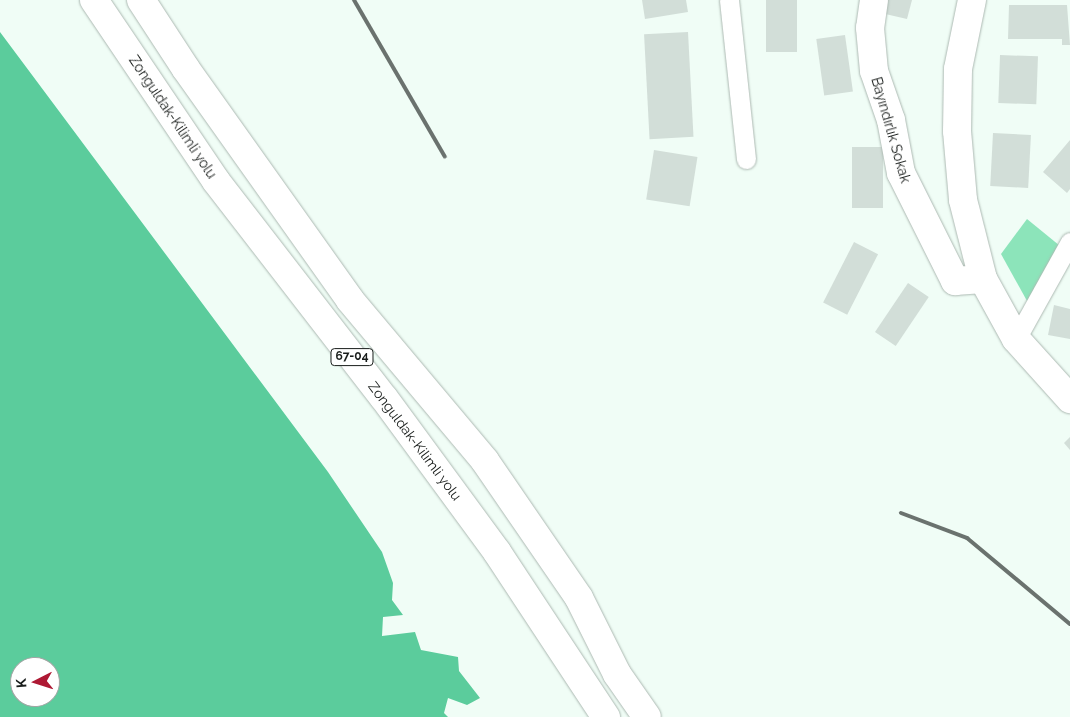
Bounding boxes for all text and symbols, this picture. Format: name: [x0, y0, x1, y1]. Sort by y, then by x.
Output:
street label: Zonguldak-Kilimli yolu: [126, 52, 220, 182]
street label: Bayındırlık Sokak: [868, 75, 914, 185]
road number: 67-04: [330, 348, 374, 367]
street label: Zonguldak-Kilimli yolu: [365, 378, 465, 504]
north arrow: [10, 657, 60, 707]
text: K: [13, 678, 29, 689]

